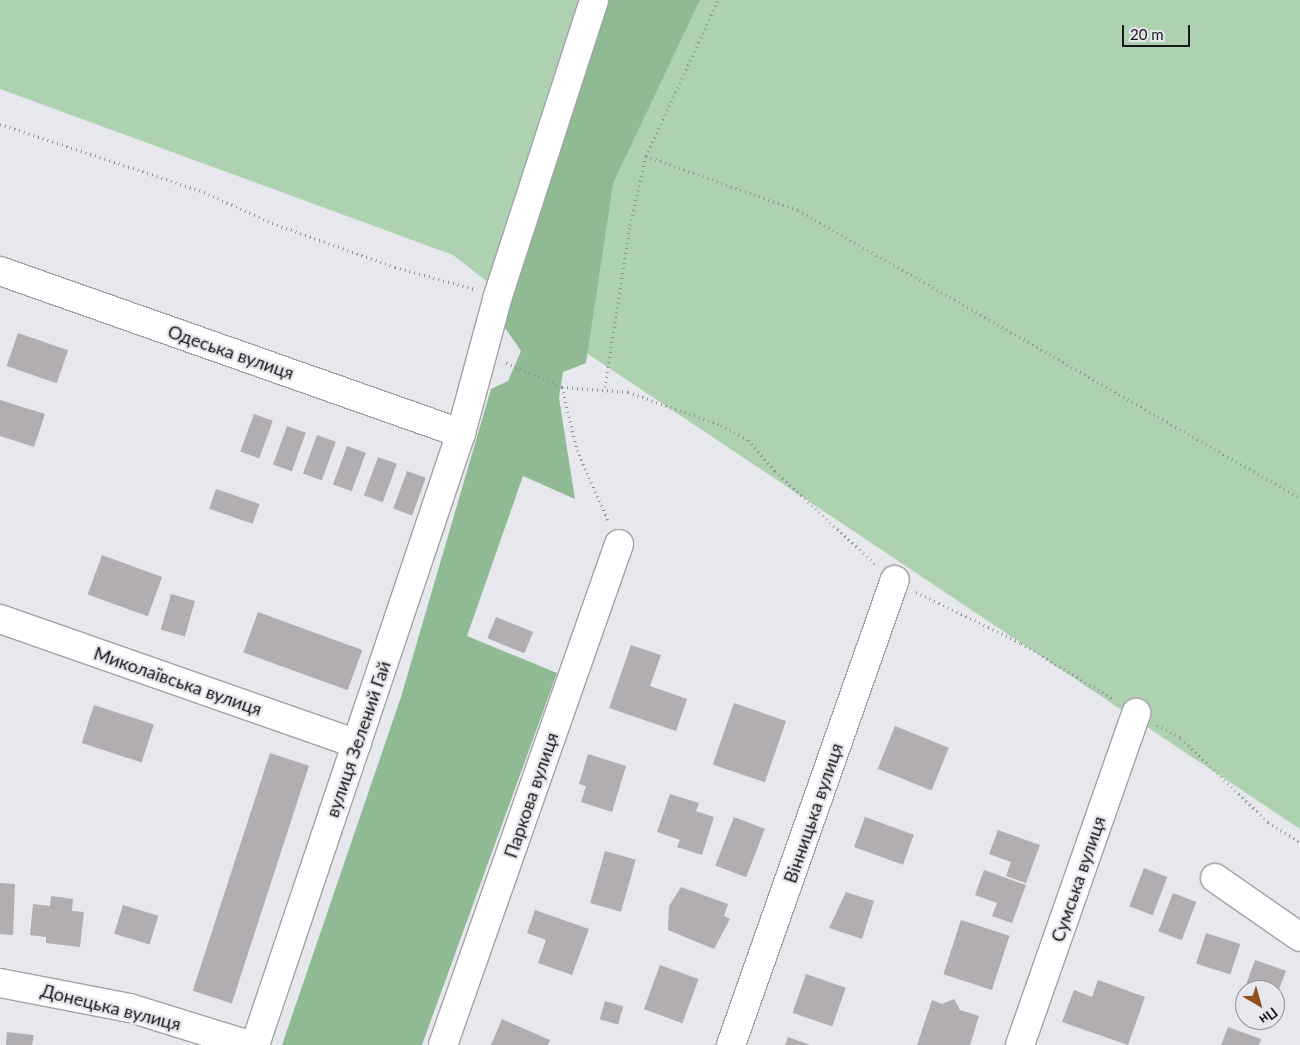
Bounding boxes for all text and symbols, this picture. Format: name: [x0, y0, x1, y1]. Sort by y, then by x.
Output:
scale bar: [1125, 15, 1192, 47]
text: 20 m: [1130, 25, 1164, 43]
street label: Одеська вулиця: [165, 320, 297, 384]
street label: Миколаївська вулиця: [91, 642, 265, 720]
street label: вулиця Зелений Гай: [321, 658, 395, 820]
street label: Паркова вулиця: [499, 729, 563, 861]
street label: Вінницька вулиця: [779, 740, 847, 886]
street label: Сумська вулиця: [1046, 813, 1110, 945]
street label: Донецька вулиця: [39, 979, 183, 1035]
north arrow: [1235, 980, 1285, 1030]
text: Пн: [1256, 1004, 1281, 1029]

